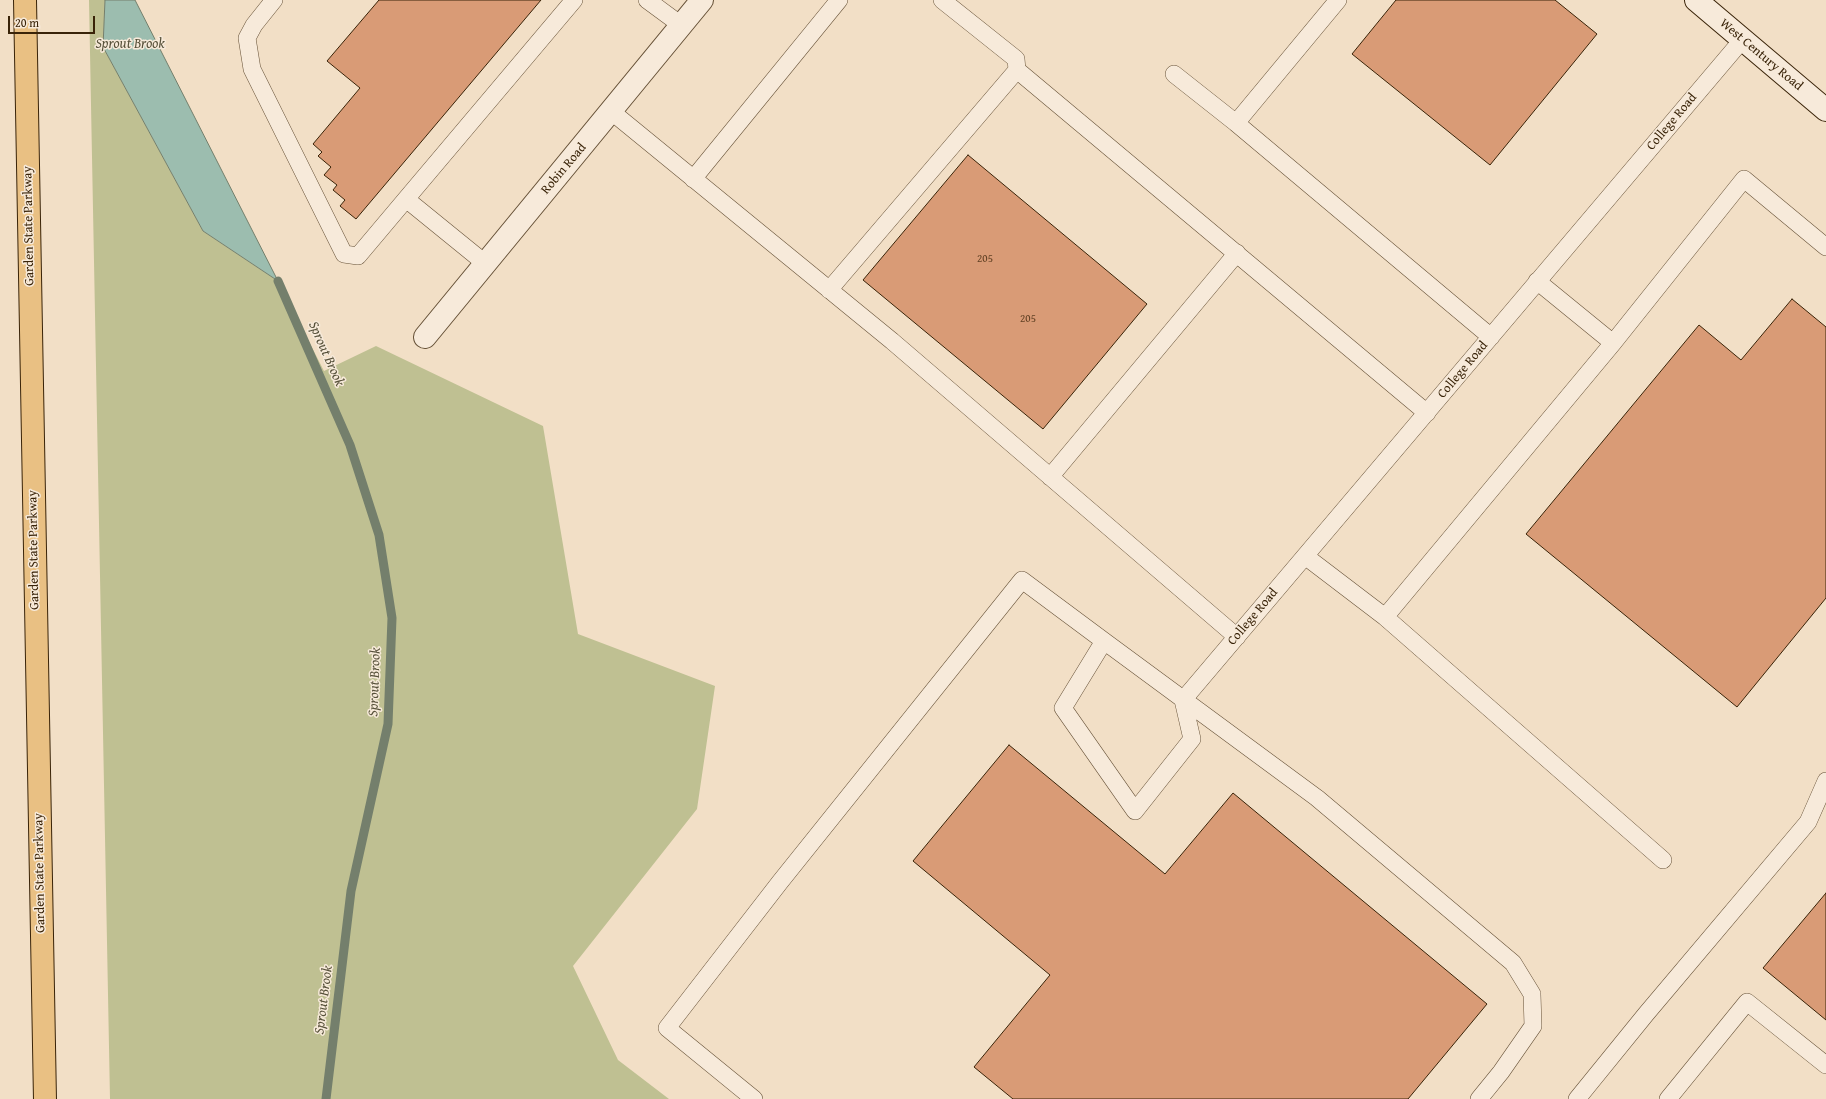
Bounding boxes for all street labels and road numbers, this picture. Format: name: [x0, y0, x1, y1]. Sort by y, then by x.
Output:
street label: West Century Road: [1716, 16, 1806, 94]
street label: College Road: [1644, 90, 1700, 154]
street label: Robin Road: [538, 140, 590, 198]
street label: Garden State Parkway: [20, 166, 38, 286]
street label: College Road: [1435, 338, 1491, 402]
street label: Garden State Parkway: [25, 490, 43, 610]
street label: College Road: [1225, 585, 1281, 649]
street label: Garden State Parkway: [31, 813, 49, 933]

